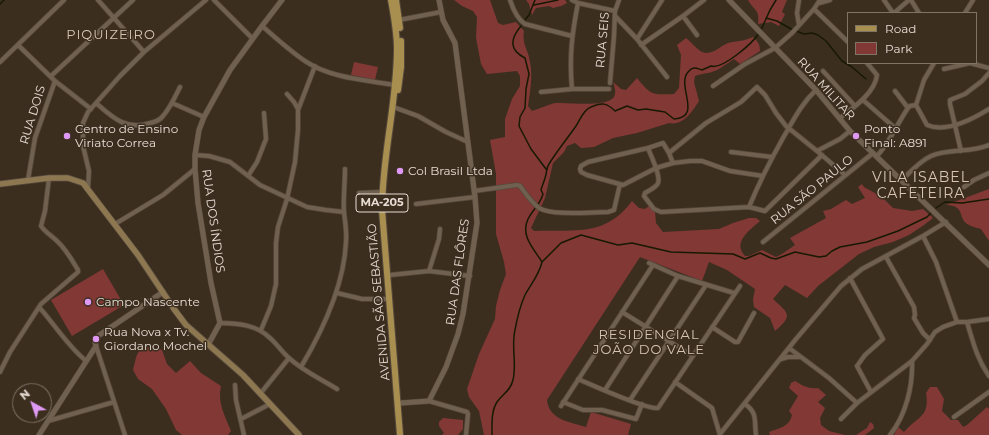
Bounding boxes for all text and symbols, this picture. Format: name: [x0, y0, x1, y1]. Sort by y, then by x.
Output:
street label: RUA SEIS: [593, 11, 613, 69]
legend: [847, 12, 977, 64]
text: Road: [885, 21, 916, 36]
district label: PIQUIZEIRO: [66, 27, 156, 43]
text: Park: [885, 41, 912, 56]
street label: RUA MILITAR: [794, 55, 858, 123]
street label: RUA DOIS: [17, 84, 49, 146]
place label: Centro de Ensino Viriato Correa: [75, 122, 178, 150]
place label: Ponto Final: A891: [864, 122, 927, 150]
marker: Centro de Ensino Viriato Correa: [62, 131, 72, 141]
marker: Ponto Final: A891: [851, 131, 861, 141]
street label: RUA SÃO PAULO: [768, 152, 856, 228]
place label: Col Brasil Ltda: [408, 164, 493, 178]
marker: Col Brasil Ltda: [395, 166, 405, 176]
street label: RUA DOS ÍNDIOS: [199, 168, 227, 274]
district label: VILA ISABEL CAFETEIRA: [872, 170, 970, 202]
road number: MA-205: [356, 194, 408, 212]
street label: RUA DAS FLÔRES: [443, 218, 473, 326]
street label: AVENIDA SÃO SEBASTIÃO: [365, 223, 393, 381]
place label: Campo Nascente: [96, 295, 200, 309]
marker: Campo Nascente: [83, 297, 93, 307]
place label: Rua Nova x Tv. Giordano Mochel: [104, 325, 207, 353]
district label: RESIDENCIAL JOÃO DO VALE: [593, 327, 705, 358]
marker: Rua Nova x Tv. Giordano Mochel: [91, 334, 101, 344]
north arrow: [12, 383, 52, 423]
text: N: [17, 386, 33, 403]

